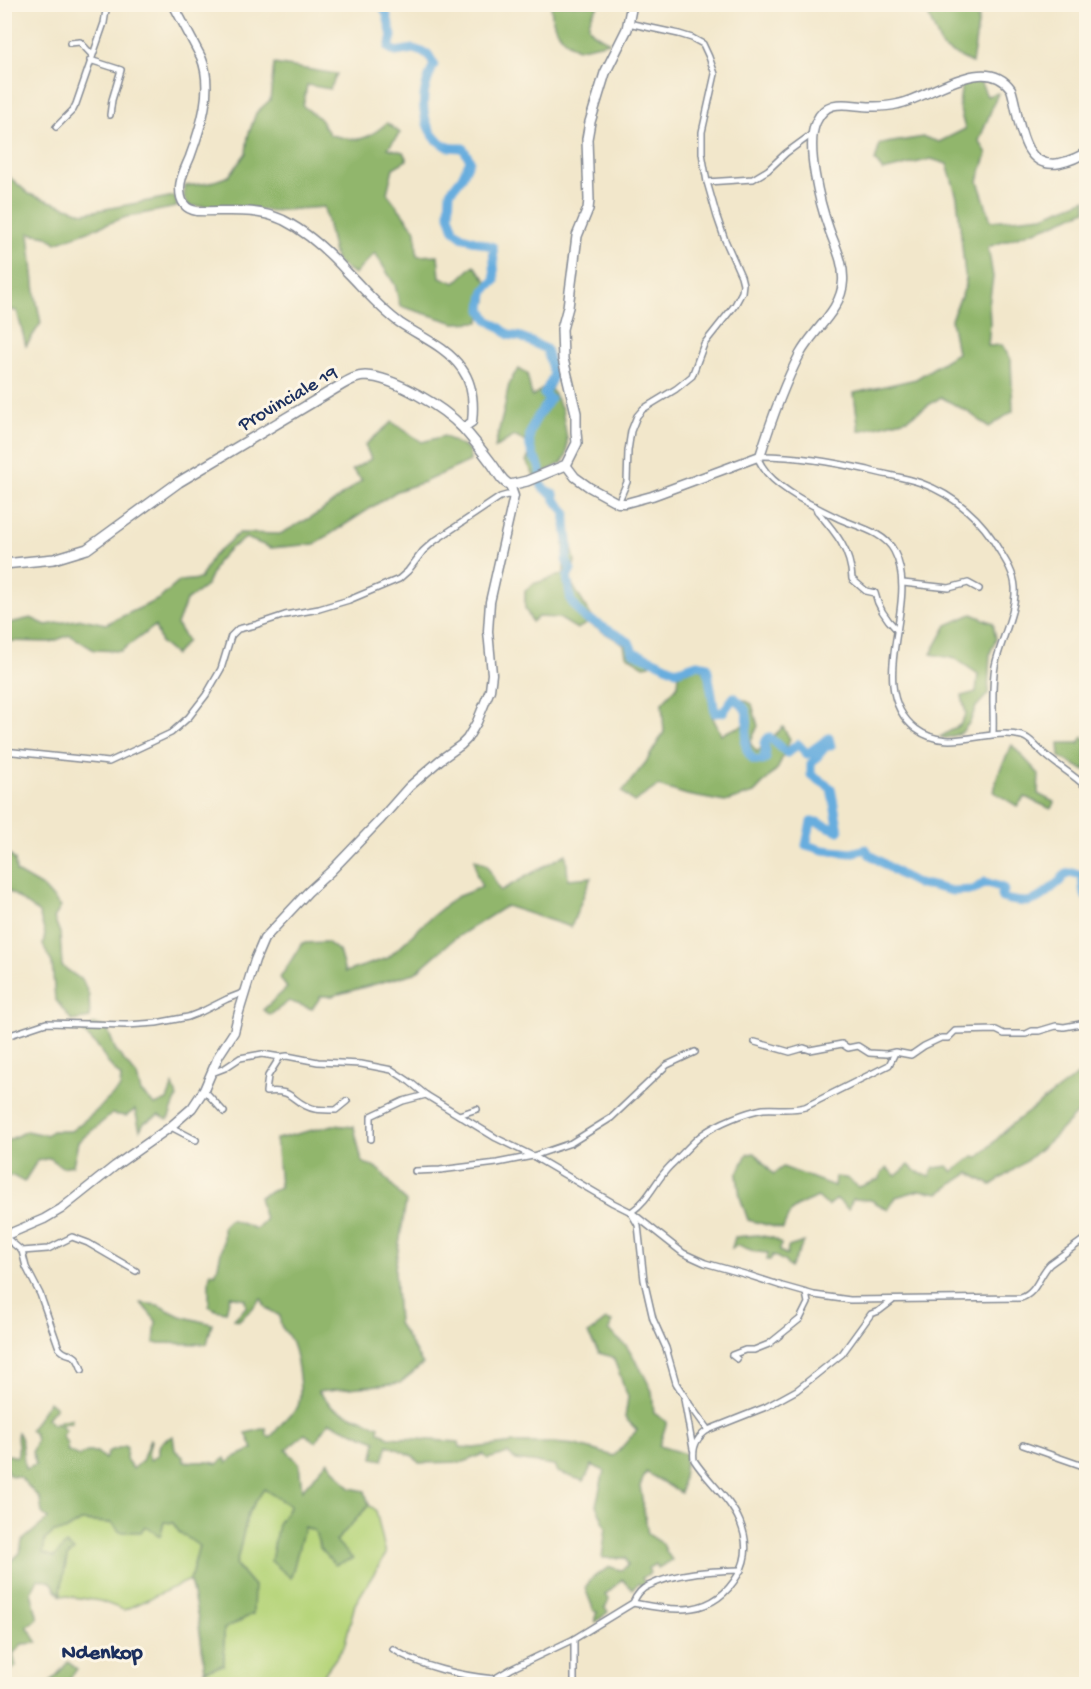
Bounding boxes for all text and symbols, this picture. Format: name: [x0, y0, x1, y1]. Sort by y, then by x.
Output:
street label: Provinciale 19: [234, 362, 343, 438]
district label: Ndenkop: [61, 1641, 143, 1667]

